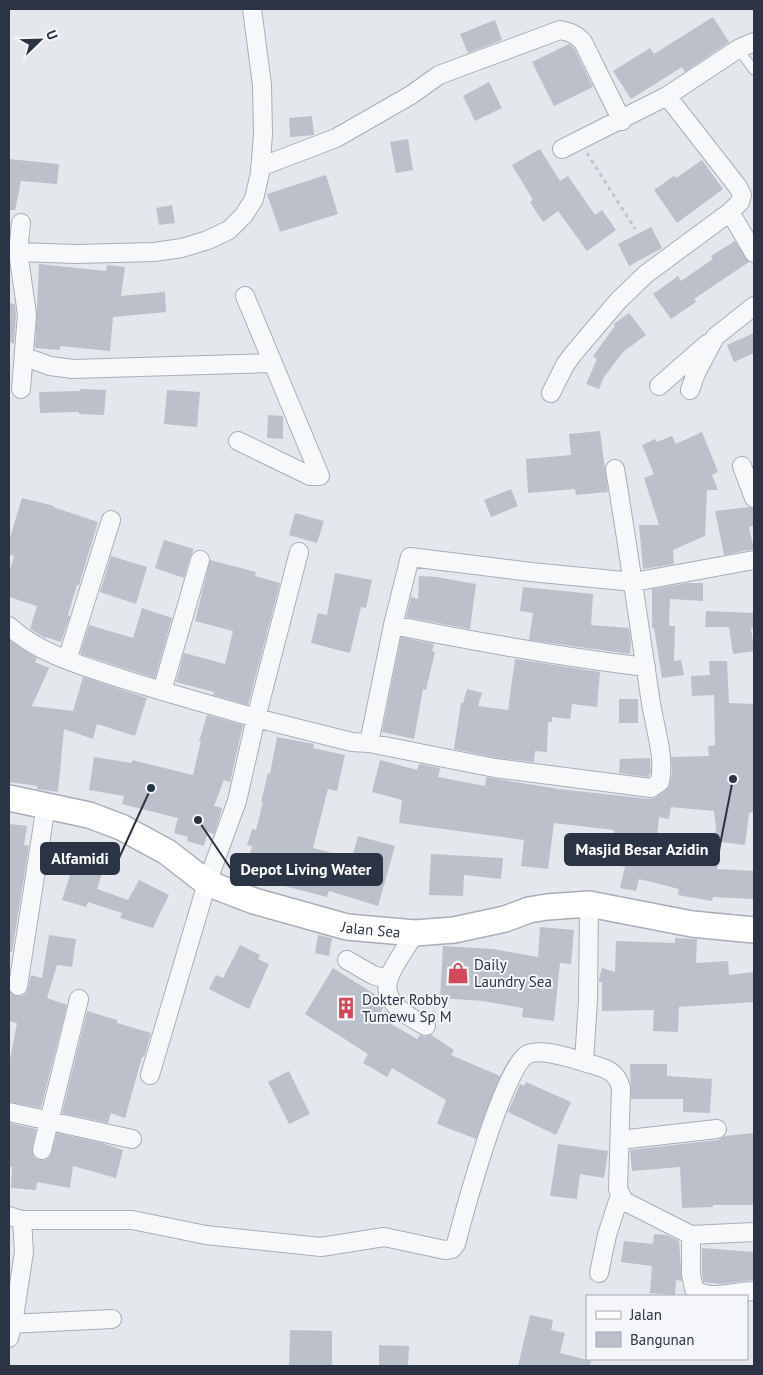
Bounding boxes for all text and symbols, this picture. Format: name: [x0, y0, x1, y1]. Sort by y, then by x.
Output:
north arrow: [15, 15, 65, 65]
text: U: [42, 27, 62, 42]
callout: Masjid Besar Azidin: [565, 834, 719, 865]
text: Masjid Besar Azidin: [576, 839, 708, 859]
callout: Alfamidi: [41, 843, 119, 874]
text: Alfamidi: [51, 848, 109, 868]
callout: Depot Living Water: [231, 854, 382, 885]
text: Depot Living Water: [241, 859, 372, 879]
street label: Jalan Sea: [338, 916, 401, 941]
place label: Daily Laundry Sea: [474, 955, 552, 991]
shop icon: Daily Laundry Sea: [445, 960, 471, 986]
place label: Dokter Robby Tumewu Sp M: [362, 990, 452, 1026]
building icon: Dokter Robby Tumewu Sp M: [333, 995, 359, 1021]
legend: [586, 1295, 748, 1360]
text: Jalan: [629, 1305, 662, 1324]
text: Bangunan: [630, 1330, 694, 1349]

